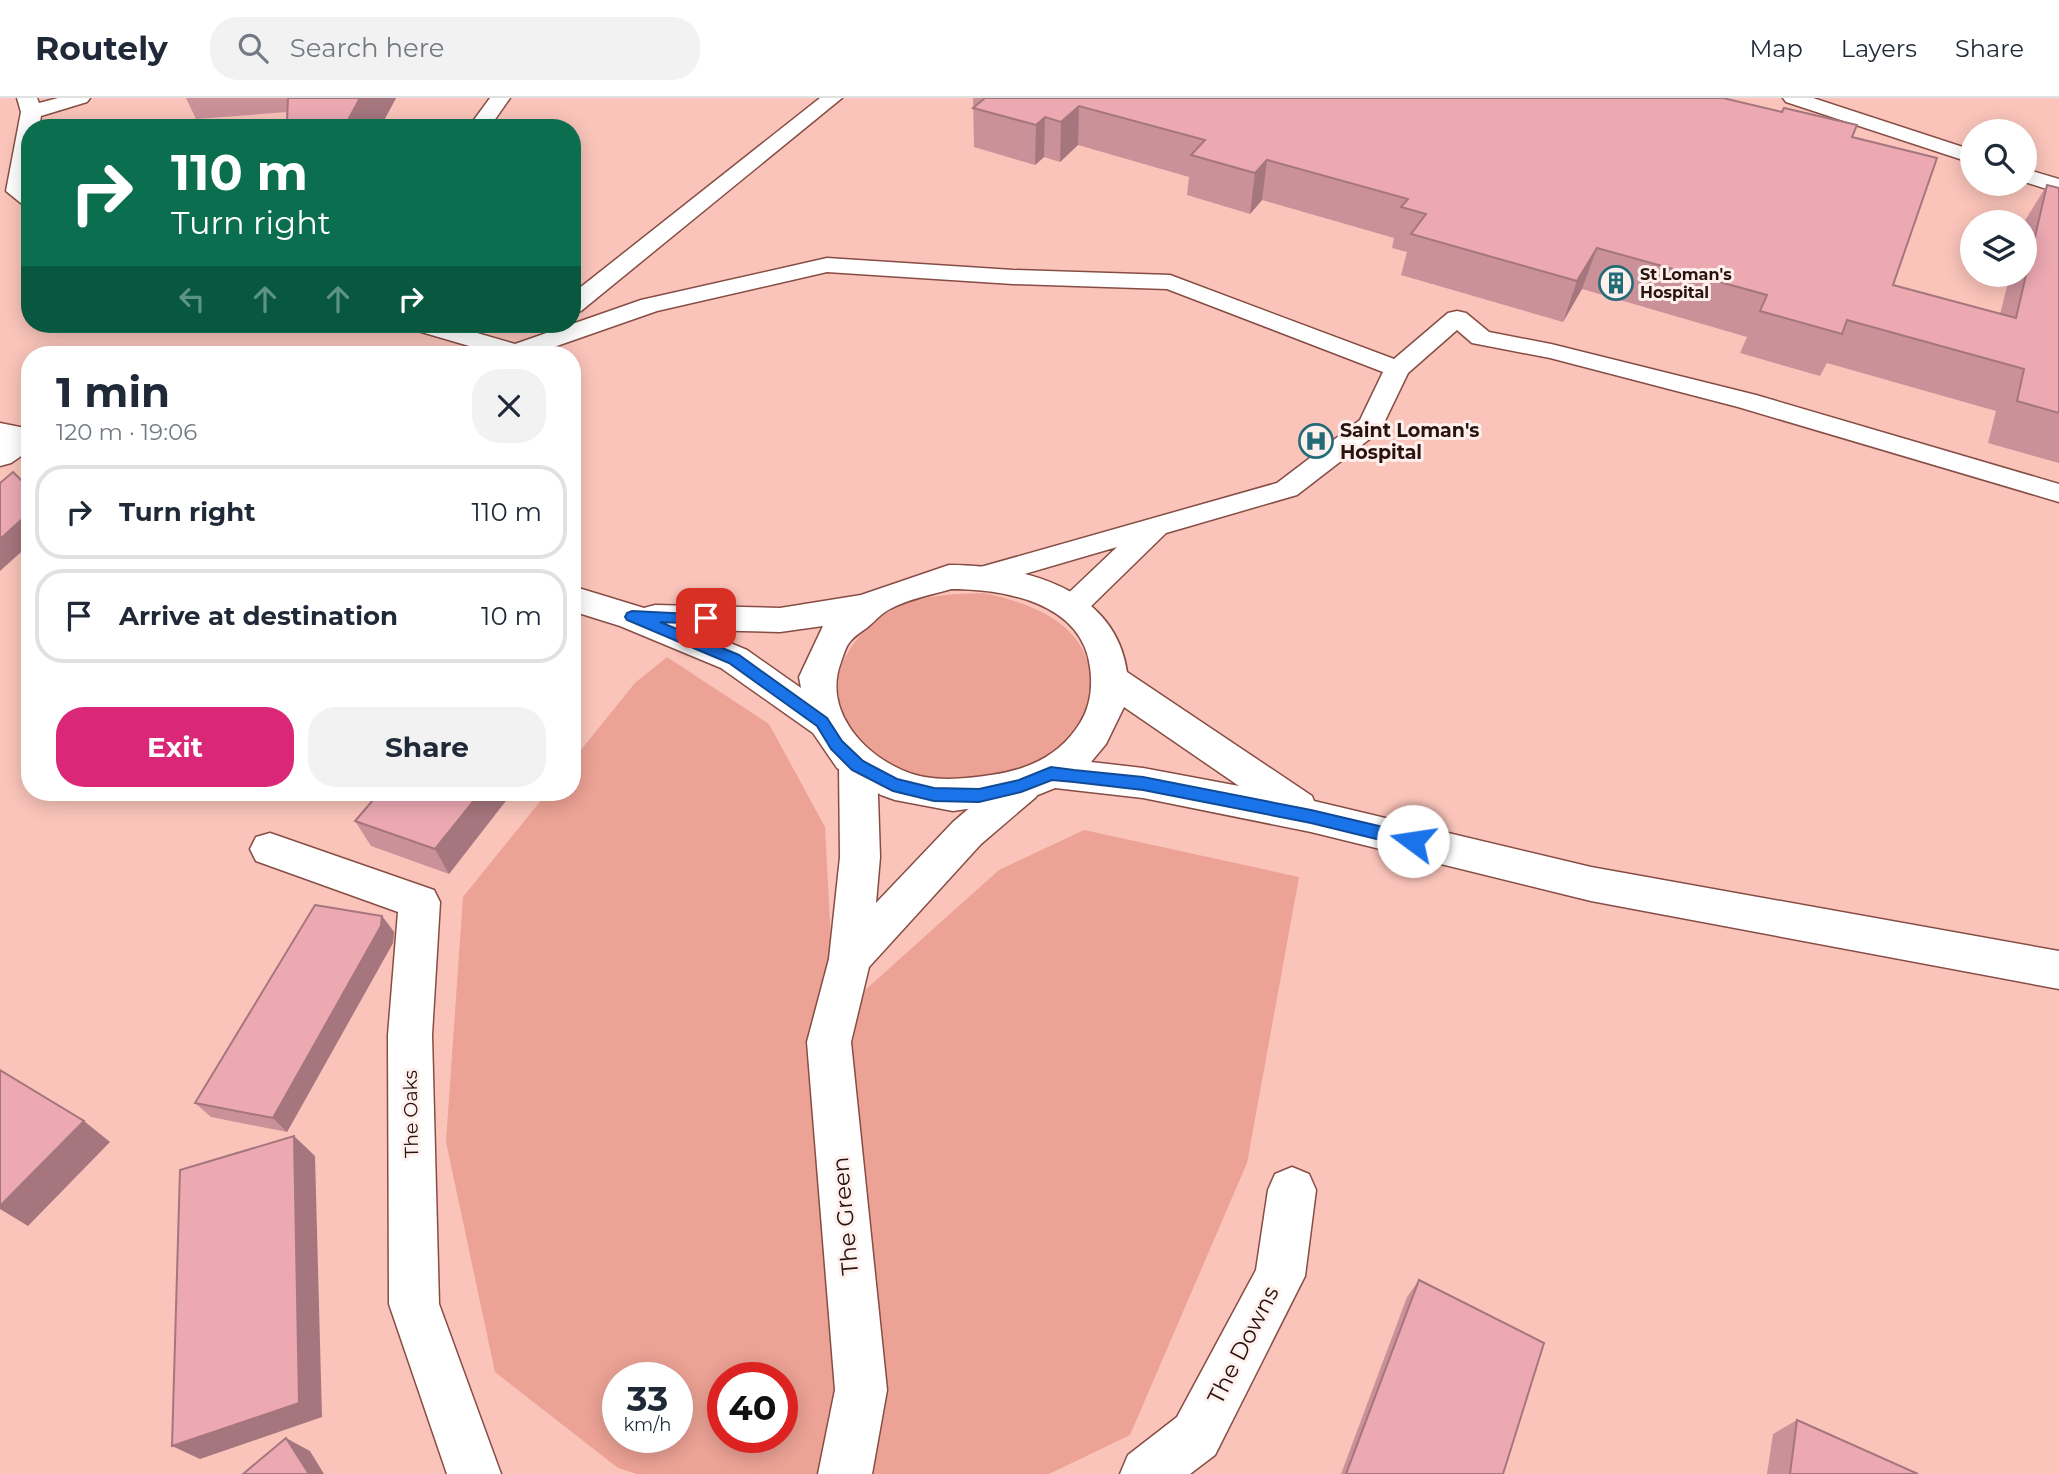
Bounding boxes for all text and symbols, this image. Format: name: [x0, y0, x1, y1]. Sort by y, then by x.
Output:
search box: [210, 17, 700, 80]
text: Routely: [35, 28, 168, 68]
icon: search: [234, 29, 272, 67]
text: Search here: [290, 32, 445, 64]
text: Map: [1749, 34, 1803, 63]
text: Layers: [1841, 34, 1917, 63]
text: Share: [1955, 34, 2024, 63]
map controls: [1960, 119, 2037, 287]
button: search: [1960, 119, 2037, 196]
text: 110 m: [171, 143, 308, 202]
icon: right: [56, 147, 147, 238]
text: Turn right: [171, 203, 331, 242]
button: layers: [1960, 210, 2037, 287]
building icon: St Loman's Hospital: [1597, 264, 1635, 302]
place label: St Loman's Hospital: [1640, 265, 1732, 302]
icon: left: [173, 280, 211, 318]
icon: ahead: [246, 280, 284, 318]
icon: ahead: [319, 280, 357, 318]
icon: right: [392, 280, 430, 318]
text: 1 min: [56, 366, 170, 418]
button: close: [472, 369, 546, 443]
text: 120 m · 19:06: [56, 418, 197, 446]
place label: Saint Loman's Hospital: [1340, 419, 1479, 464]
hospital icon: Saint Loman's Hospital: [1297, 422, 1335, 460]
icon: right: [60, 493, 98, 531]
text: Turn right: [119, 496, 255, 528]
text: 110 m: [472, 496, 542, 528]
pin: [676, 588, 736, 648]
icon: arrive: [60, 597, 98, 635]
icon: arrive: [687, 599, 725, 637]
text: Arrive at destination: [119, 600, 398, 632]
text: 10 m: [481, 600, 542, 632]
button: Exit: [56, 707, 294, 787]
button: Share: [308, 707, 546, 787]
position arrow: [1376, 804, 1450, 878]
street label: The Oaks: [399, 1070, 423, 1158]
street label: The Green: [826, 1156, 864, 1276]
street label: The Downs: [1201, 1281, 1285, 1409]
speed limit sign: 40: [707, 1362, 798, 1453]
text: 33: [627, 1377, 668, 1420]
text: km/h: [623, 1414, 672, 1436]

